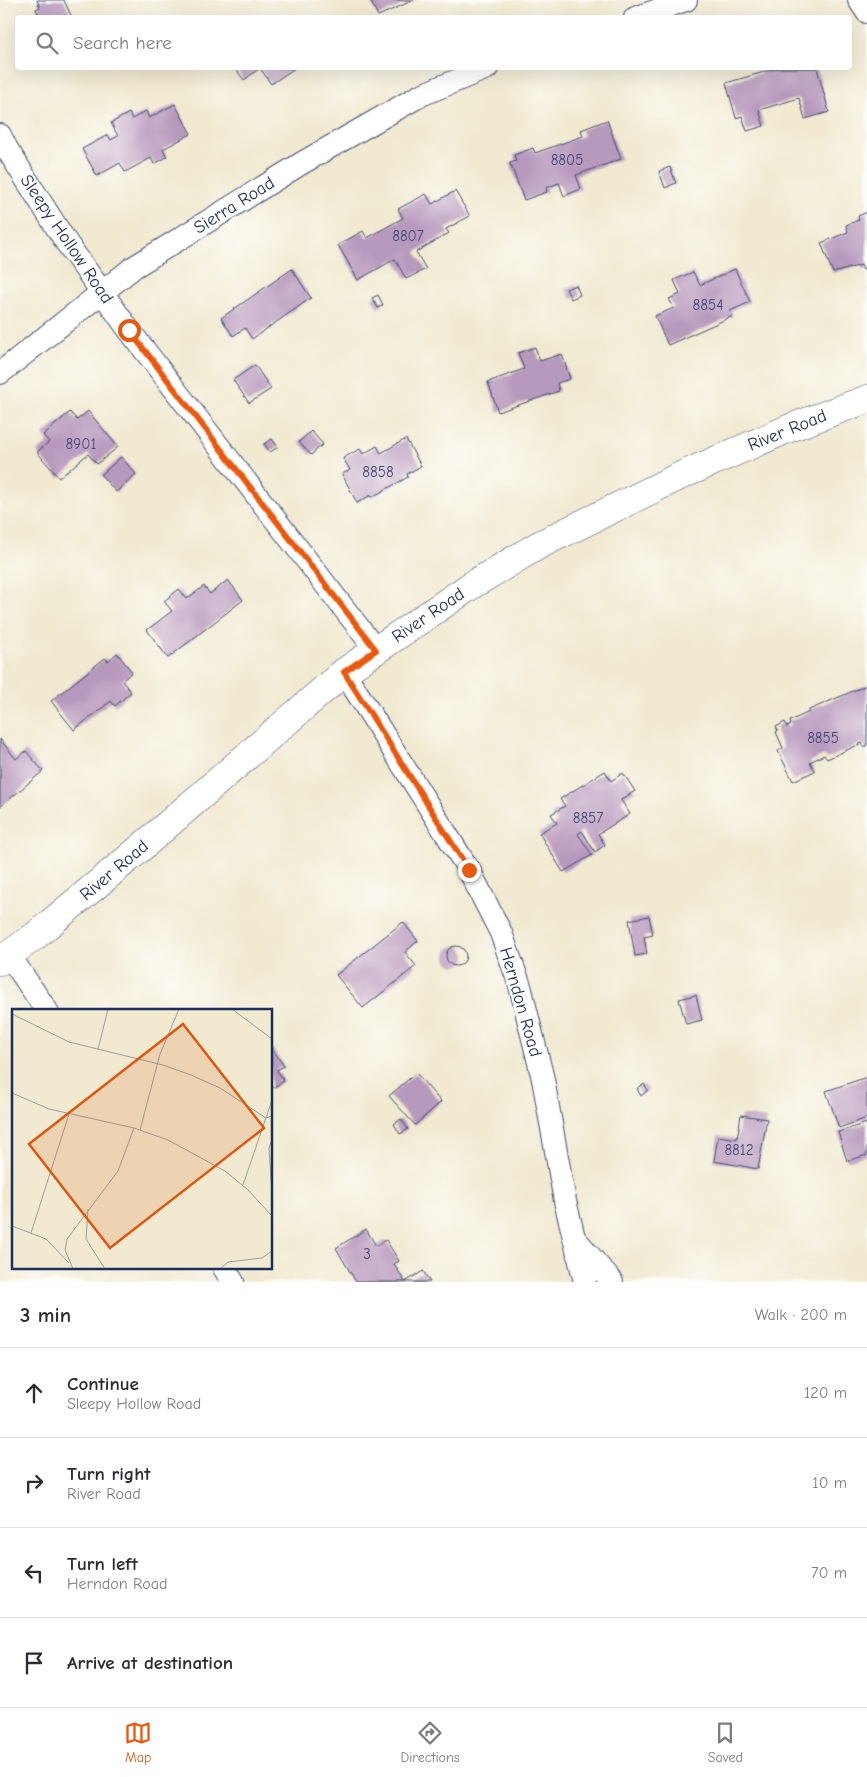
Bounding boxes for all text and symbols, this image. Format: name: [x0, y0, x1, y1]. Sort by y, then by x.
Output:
search box: [15, 15, 852, 70]
icon: search: [33, 29, 61, 57]
text: Search here: [73, 32, 172, 54]
house number: 8805: [551, 151, 583, 169]
street label: Sleepy Hollow Road: [16, 171, 117, 308]
street label: Sierra Road: [190, 172, 278, 238]
house number: 8807: [392, 227, 424, 245]
house number: 8854: [693, 296, 723, 314]
route start: [118, 319, 141, 342]
street label: River Road: [745, 405, 830, 456]
house number: 8901: [66, 435, 96, 453]
house number: 8858: [362, 463, 394, 481]
street label: River Road: [388, 583, 469, 647]
house number: 8855: [807, 729, 839, 747]
house number: 8857: [573, 809, 603, 827]
street label: River Road: [76, 836, 153, 905]
route end: [458, 859, 481, 882]
street label: Herndon Road: [495, 945, 546, 1059]
inset map: [12, 1009, 272, 1270]
house number: 8812: [724, 1141, 754, 1159]
house number: 3: [363, 1245, 371, 1263]
text: 3 min: [20, 1303, 71, 1327]
text: Walk · 200 m: [755, 1306, 847, 1324]
text: Continue: [67, 1373, 139, 1395]
icon: ahead: [20, 1379, 48, 1407]
text: 120 m: [804, 1384, 847, 1402]
text: Sleepy Hollow Road: [67, 1395, 201, 1413]
text: Turn right: [67, 1463, 151, 1485]
icon: right: [20, 1469, 48, 1497]
text: 10 m: [812, 1474, 847, 1492]
text: River Road: [67, 1485, 141, 1503]
text: Turn left: [67, 1553, 138, 1575]
icon: left: [20, 1559, 48, 1587]
text: 70 m: [811, 1564, 847, 1582]
text: Herndon Road: [67, 1575, 167, 1593]
icon: arrive: [20, 1649, 48, 1677]
text: Arrive at destination: [67, 1652, 233, 1674]
tab: Map: [124, 1719, 152, 1766]
tab: Directions: [400, 1719, 460, 1766]
tab: Saved: [708, 1719, 743, 1766]

